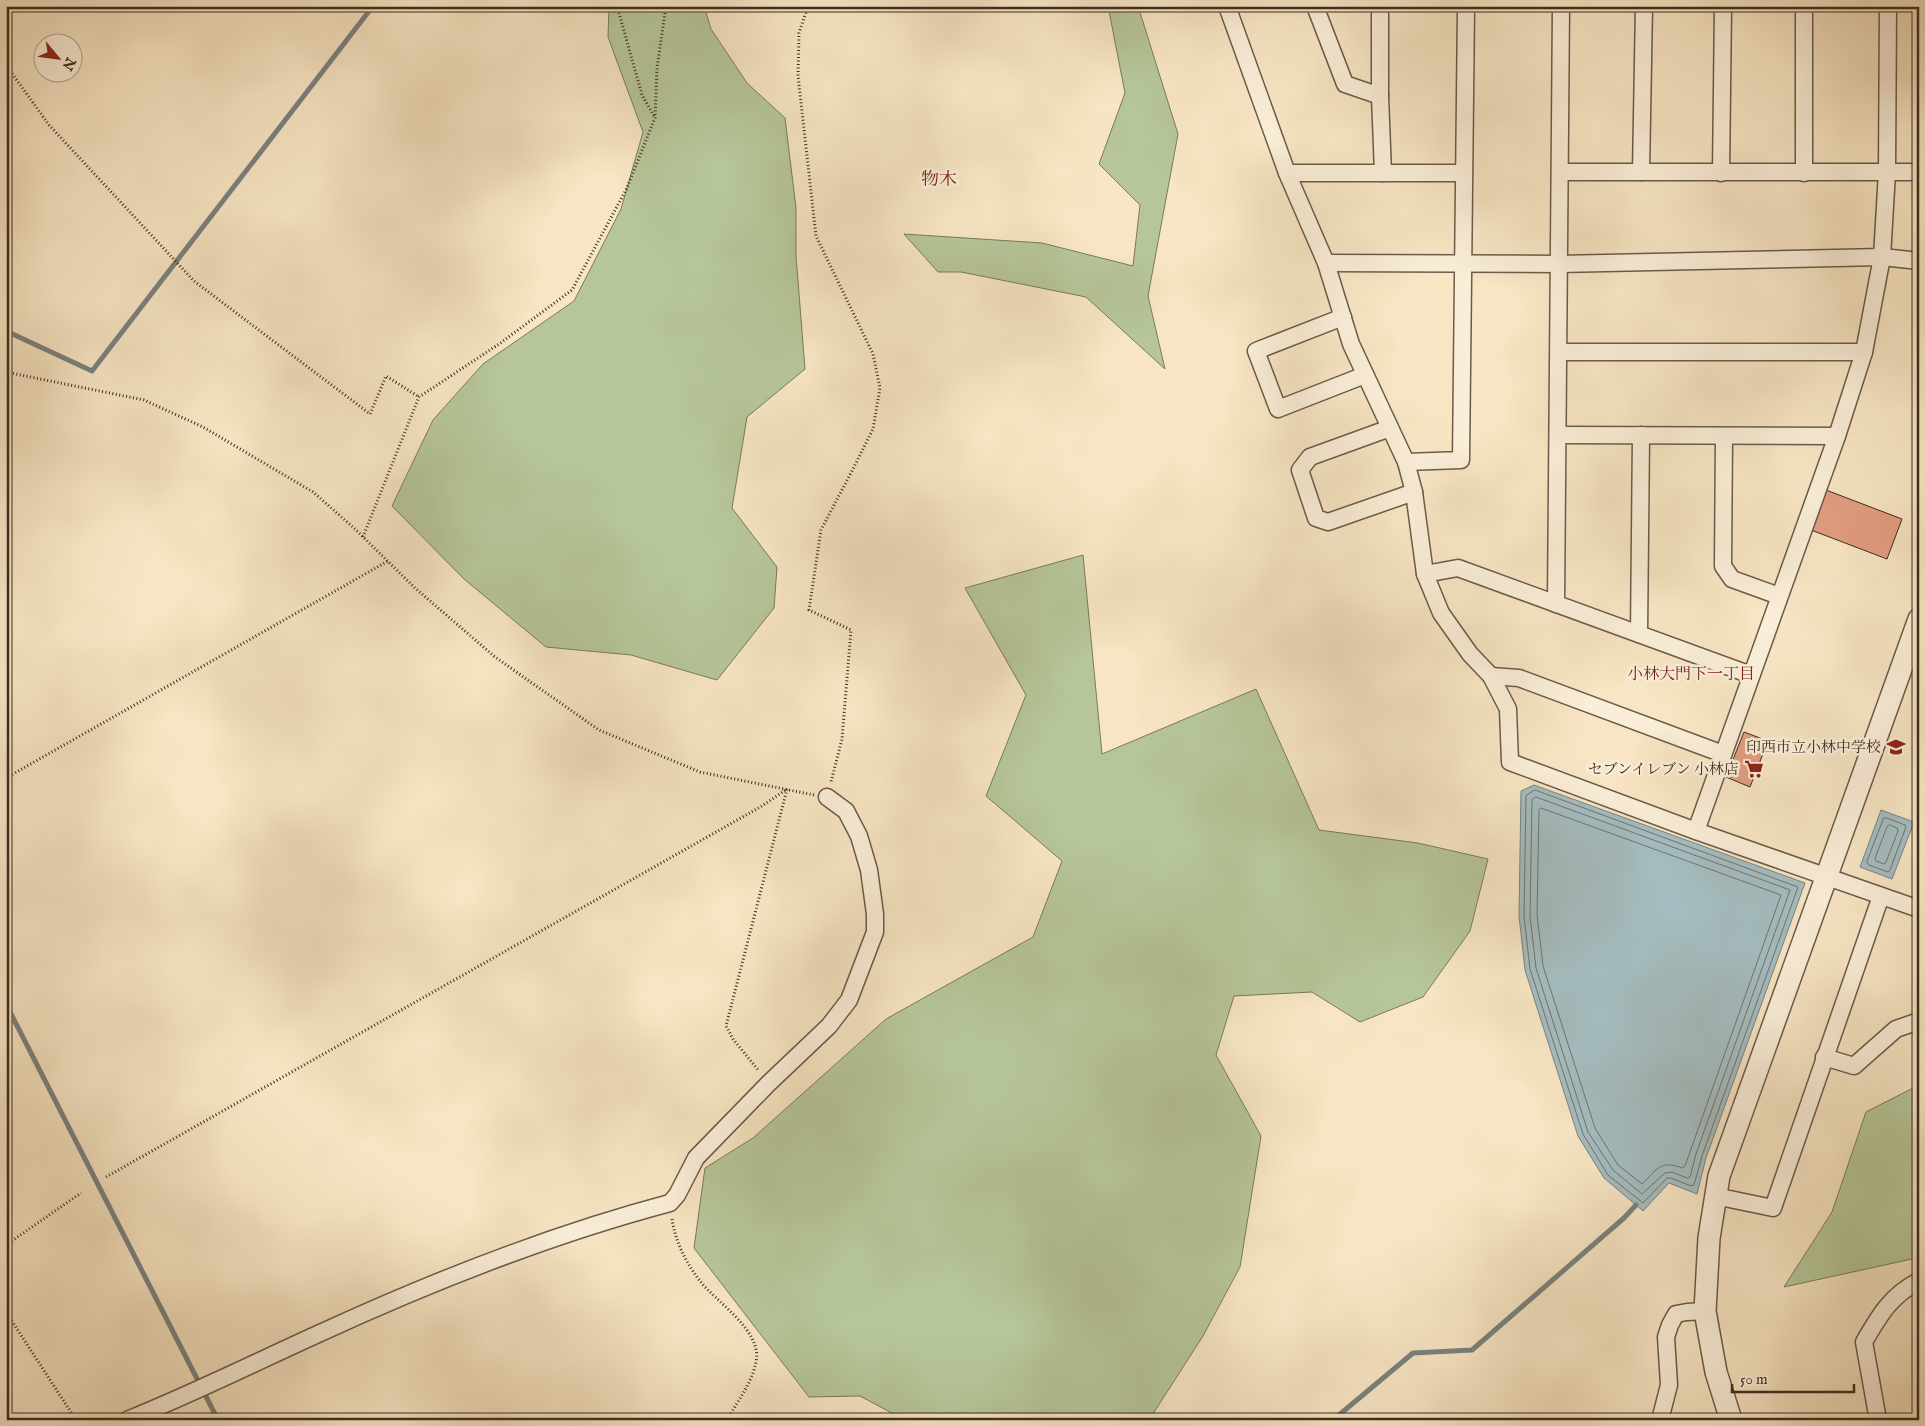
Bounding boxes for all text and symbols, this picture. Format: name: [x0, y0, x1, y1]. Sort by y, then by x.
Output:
north arrow: [32, 32, 82, 82]
text: N: [58, 53, 80, 73]
district label: 物木: [921, 169, 957, 192]
district label: 小林大門下一丁目: [1627, 665, 1755, 685]
school or university icon: 印西市立小林中学校: [1885, 736, 1907, 758]
place label: 印西市立小林中学校: [1746, 738, 1881, 757]
supermarket icon: セブンイレブン 小林店: [1743, 758, 1765, 780]
place label: セブンイレブン 小林店: [1588, 760, 1739, 779]
scale bar: [1732, 1361, 1855, 1393]
text: 50 m: [1740, 1370, 1768, 1389]

